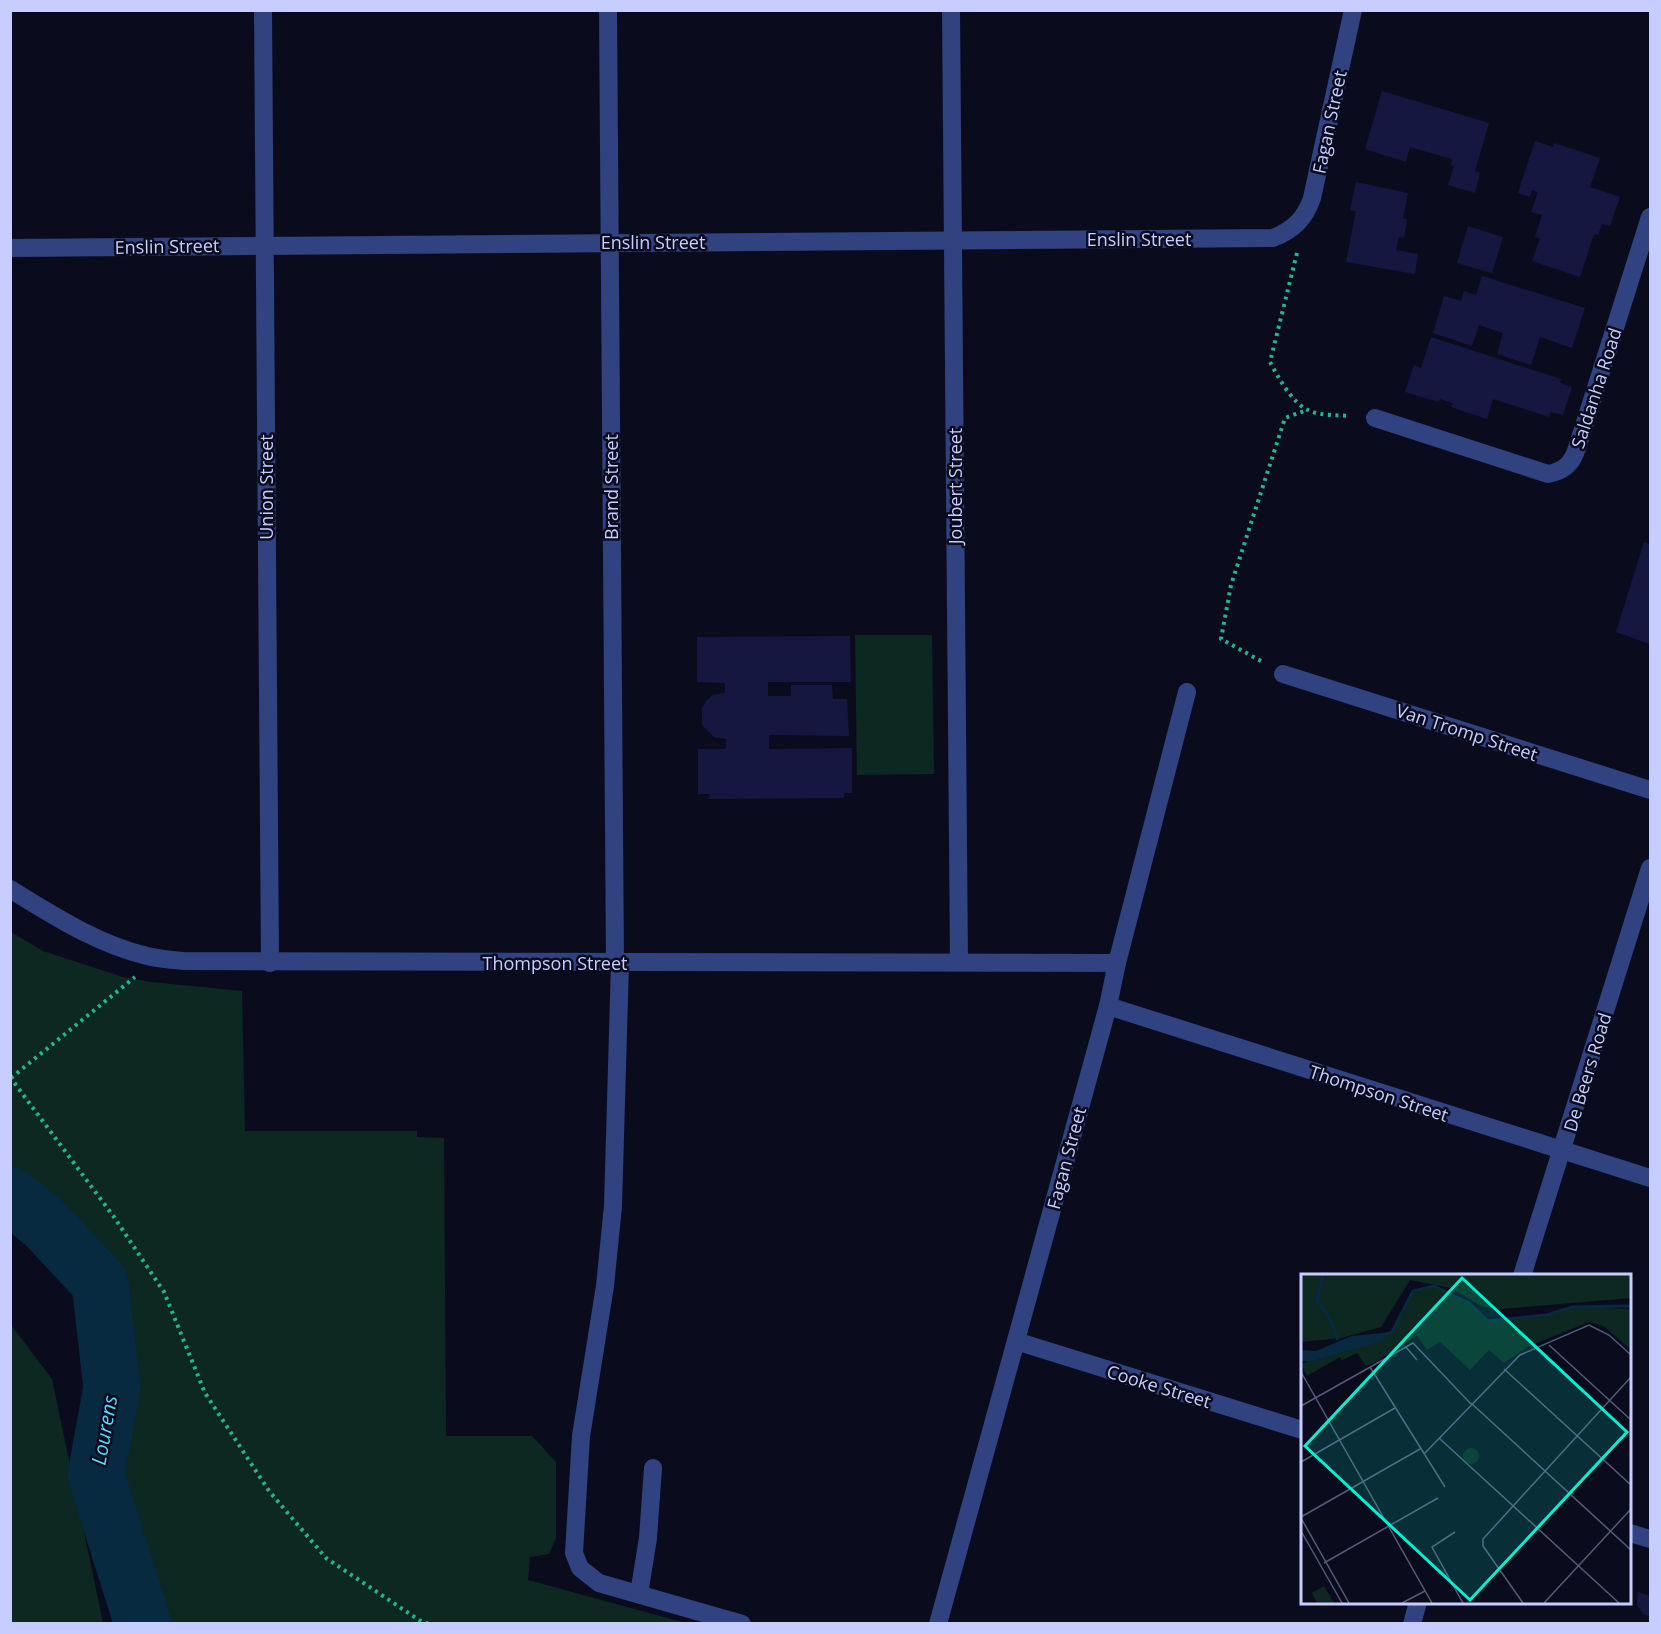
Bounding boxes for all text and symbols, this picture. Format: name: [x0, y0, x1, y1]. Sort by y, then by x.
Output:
street label: Fagan Street: [1306, 68, 1352, 176]
street label: Enslin Street: [1087, 227, 1191, 251]
street label: Enslin Street: [601, 230, 705, 254]
street label: Enslin Street: [114, 233, 220, 259]
street label: Saldanha Road: [1565, 325, 1627, 451]
street label: Joubert Street: [943, 428, 967, 546]
street label: Union Street: [254, 434, 278, 540]
street label: Brand Street: [599, 434, 623, 540]
street label: Van Tromp Street: [1393, 698, 1541, 766]
street label: Thompson Street: [483, 951, 627, 975]
street label: De Beers Road: [1558, 1010, 1616, 1134]
street label: Thompson Street: [1306, 1059, 1452, 1127]
street label: Fagan Street: [1041, 1104, 1091, 1212]
inset map: [1301, 1274, 1631, 1604]
street label: Cooke Street: [1104, 1359, 1214, 1413]
water label: Lourens: [85, 1393, 123, 1467]

